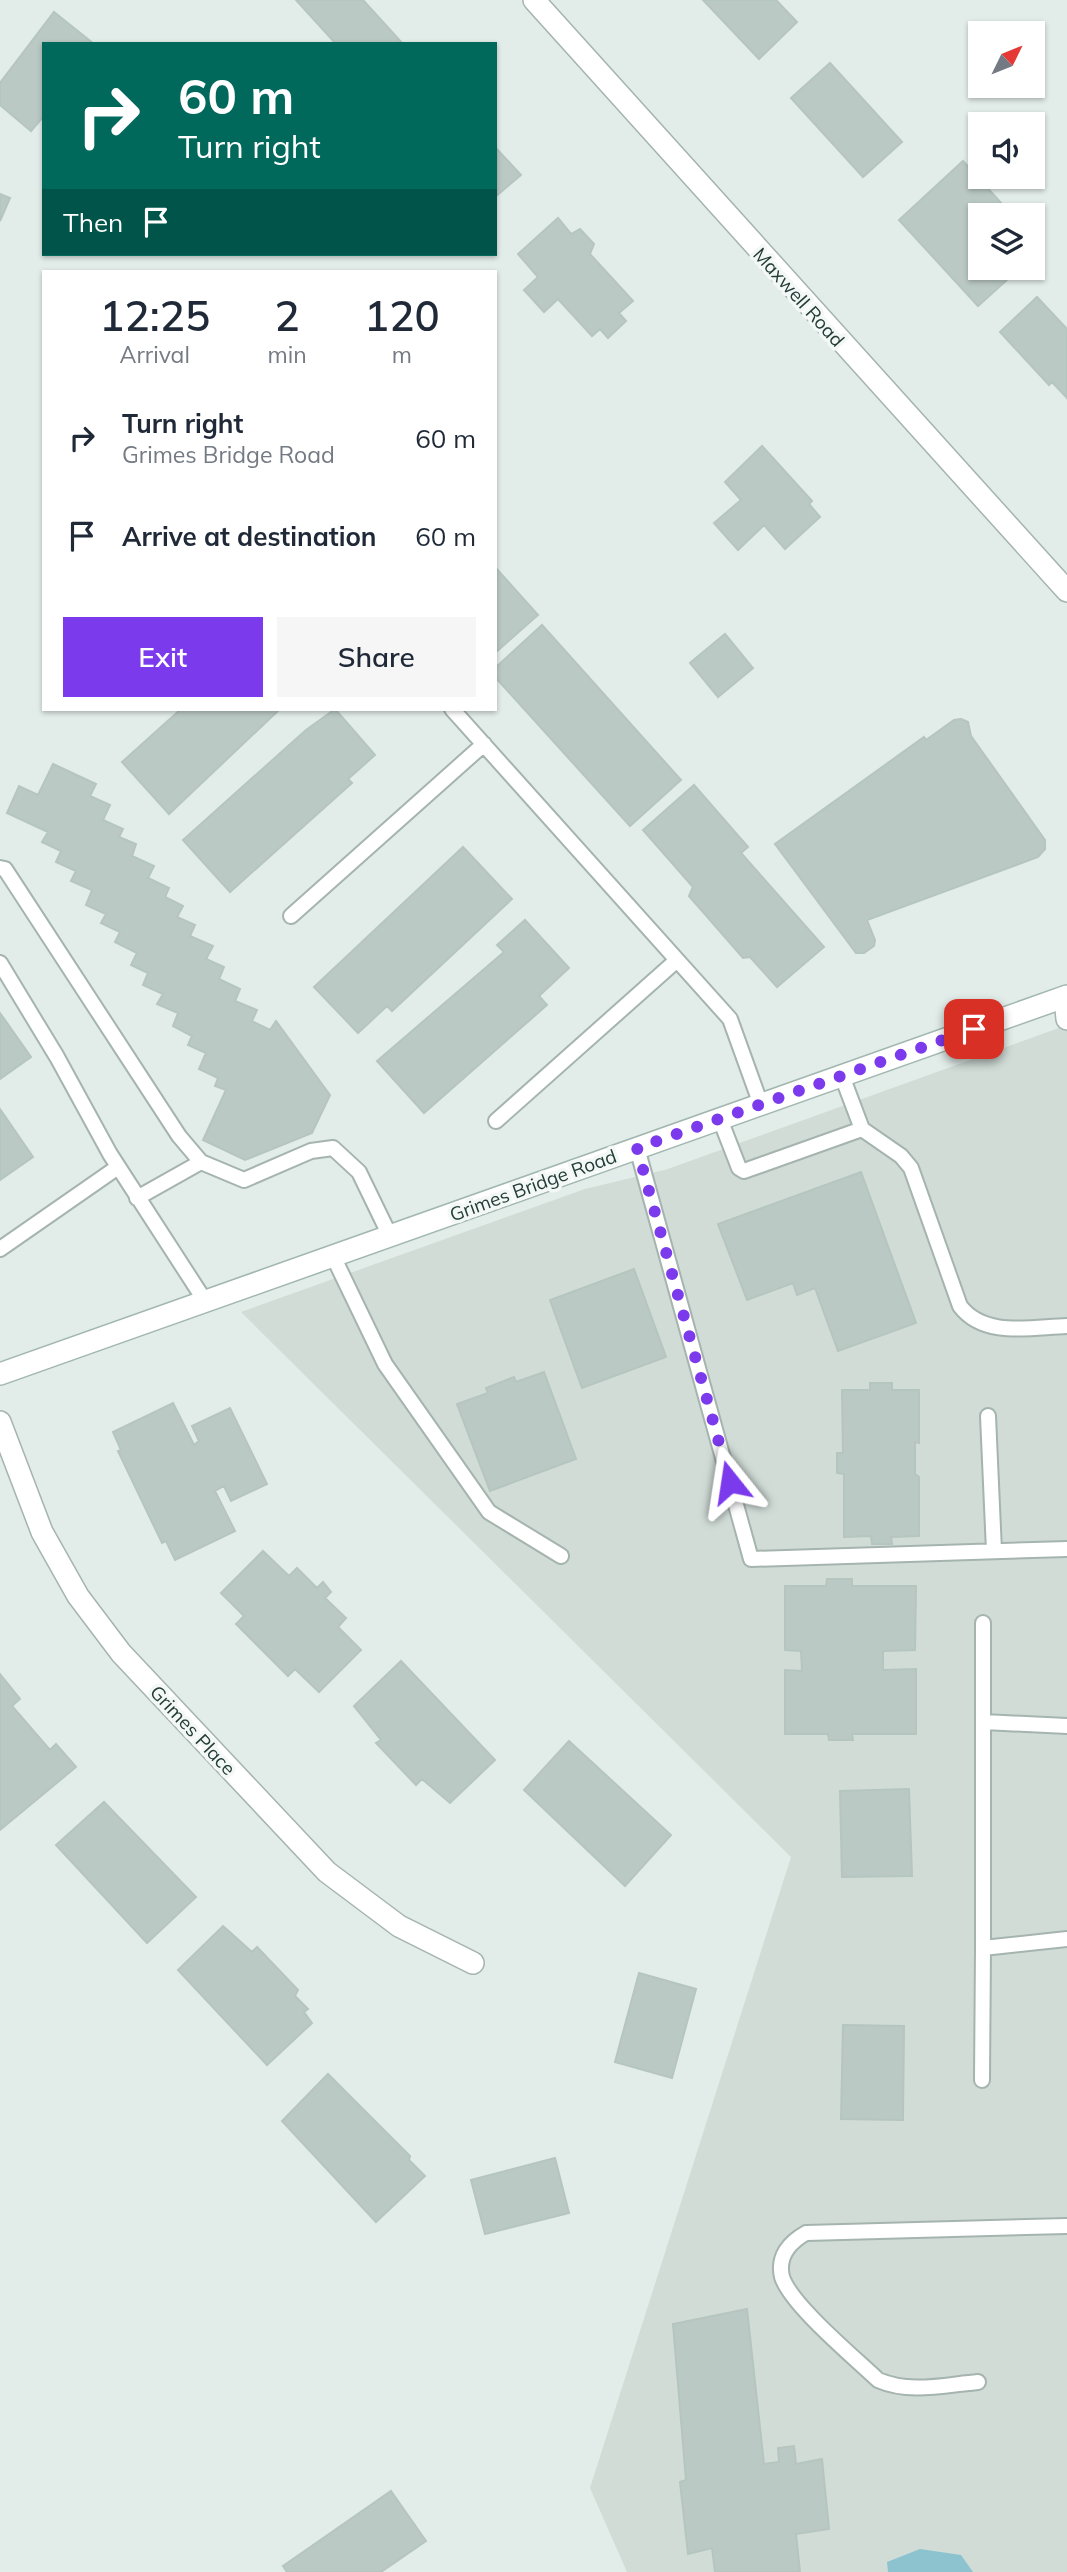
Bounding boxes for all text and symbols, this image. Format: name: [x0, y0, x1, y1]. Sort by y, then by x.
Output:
north arrow: [968, 21, 1045, 98]
map controls: [968, 21, 1045, 280]
text: 60 m: [178, 65, 294, 126]
icon: right: [63, 70, 154, 161]
button: sound: [968, 112, 1045, 189]
text: Turn right: [178, 126, 321, 166]
icon: arrive: [137, 203, 175, 241]
button: layers: [968, 203, 1045, 280]
text: Then: [63, 206, 123, 239]
street label: Maxwell Road: [748, 243, 850, 351]
text: 12:25: [99, 289, 210, 342]
text: 2: [274, 289, 300, 342]
text: 120: [364, 289, 440, 342]
text: Arrival: [120, 340, 190, 369]
text: min: [267, 340, 307, 369]
text: m: [392, 340, 412, 369]
text: Turn right: [122, 407, 243, 440]
icon: right: [63, 419, 101, 457]
text: 60 m: [415, 422, 476, 455]
text: Grimes Bridge Road: [122, 440, 335, 469]
icon: arrive: [63, 517, 101, 555]
text: Arrive at destination: [122, 520, 377, 553]
text: 60 m: [415, 520, 476, 553]
button: Exit: [63, 617, 263, 697]
button: Share: [277, 617, 476, 697]
pin: [944, 999, 1004, 1059]
icon: arrive: [955, 1010, 993, 1048]
street label: Grimes Bridge Road: [446, 1144, 620, 1226]
position arrow: [693, 1445, 767, 1519]
street label: Grimes Place: [145, 1680, 241, 1780]

